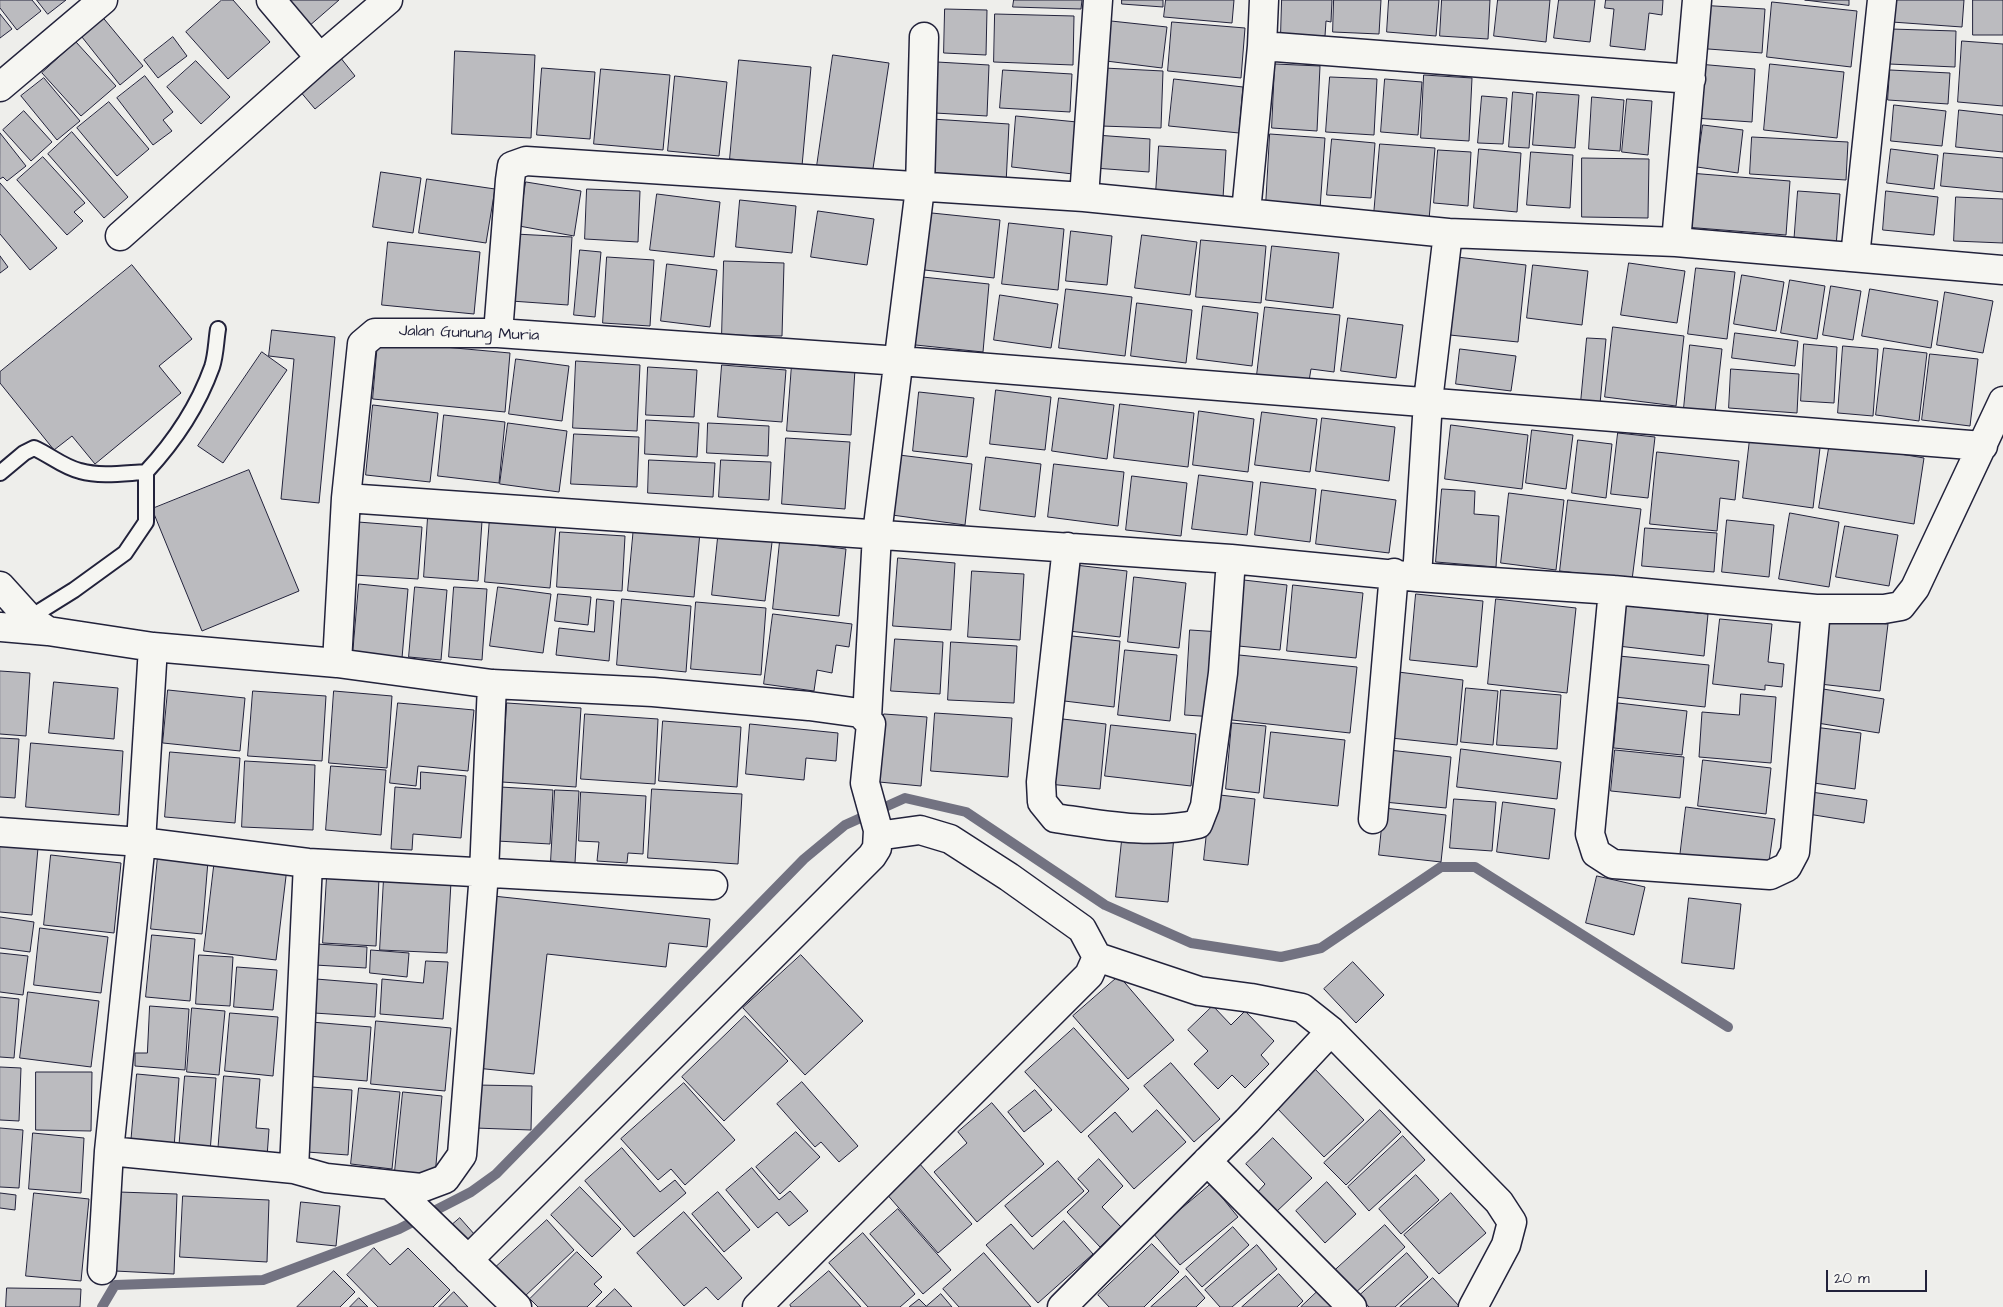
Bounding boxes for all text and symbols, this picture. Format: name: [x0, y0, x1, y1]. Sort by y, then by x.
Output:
street label: Jalan Gunung Muria: [399, 322, 539, 346]
scale bar: [1828, 1260, 1929, 1292]
text: 20 m: [1834, 1268, 1870, 1289]

